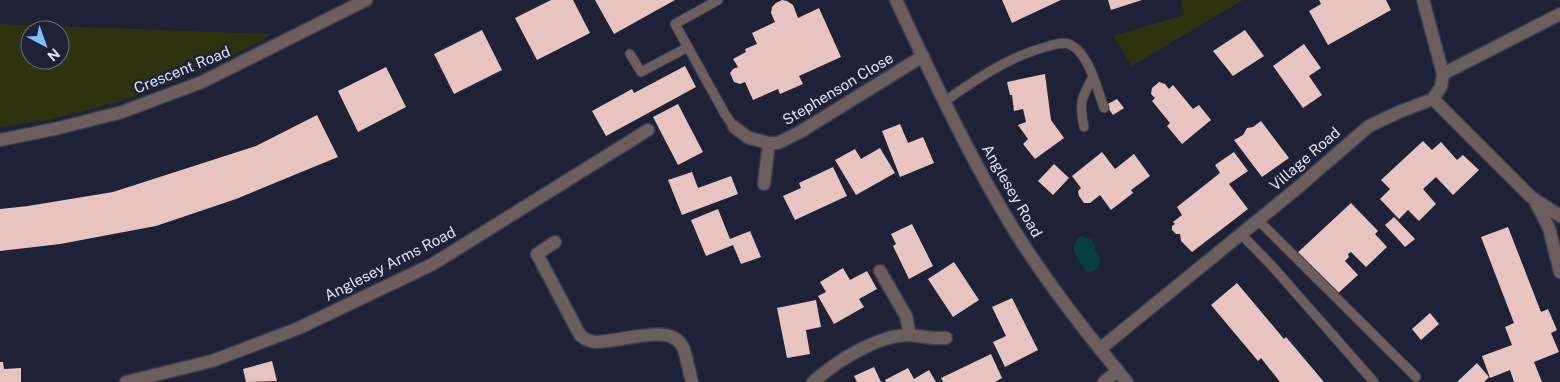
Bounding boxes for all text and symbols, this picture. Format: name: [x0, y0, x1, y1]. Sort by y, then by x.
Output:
north arrow: [20, 20, 70, 70]
street label: Crescent Road: [131, 43, 232, 97]
text: N: [44, 45, 63, 64]
street label: Stephenson Close: [779, 49, 896, 128]
street label: Village Road: [1266, 123, 1343, 194]
street label: Anglesey Road: [979, 141, 1046, 240]
street label: Anglesey Arms Road: [321, 223, 458, 304]

